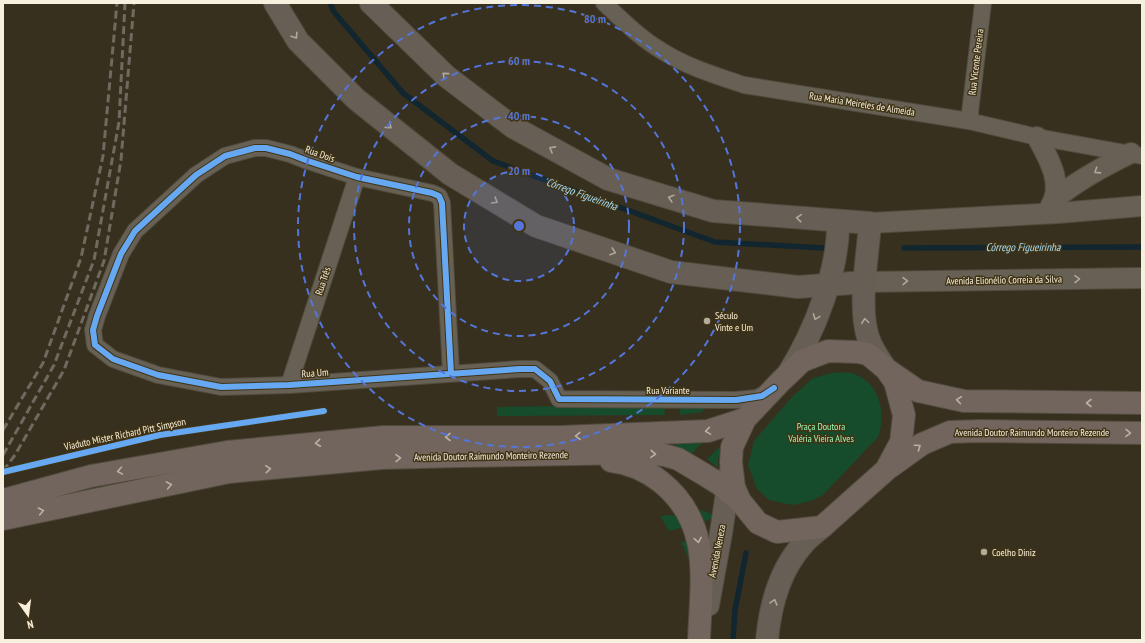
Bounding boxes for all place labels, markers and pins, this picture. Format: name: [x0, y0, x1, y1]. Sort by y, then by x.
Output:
centre of rings: [512, 219, 526, 233]
place label: Século Vinte e Um: [714, 309, 753, 334]
marker: Século Vinte e Um: [702, 316, 712, 326]
place label: Coelho Diniz: [992, 546, 1036, 559]
marker: Coelho Diniz: [979, 547, 989, 557]

